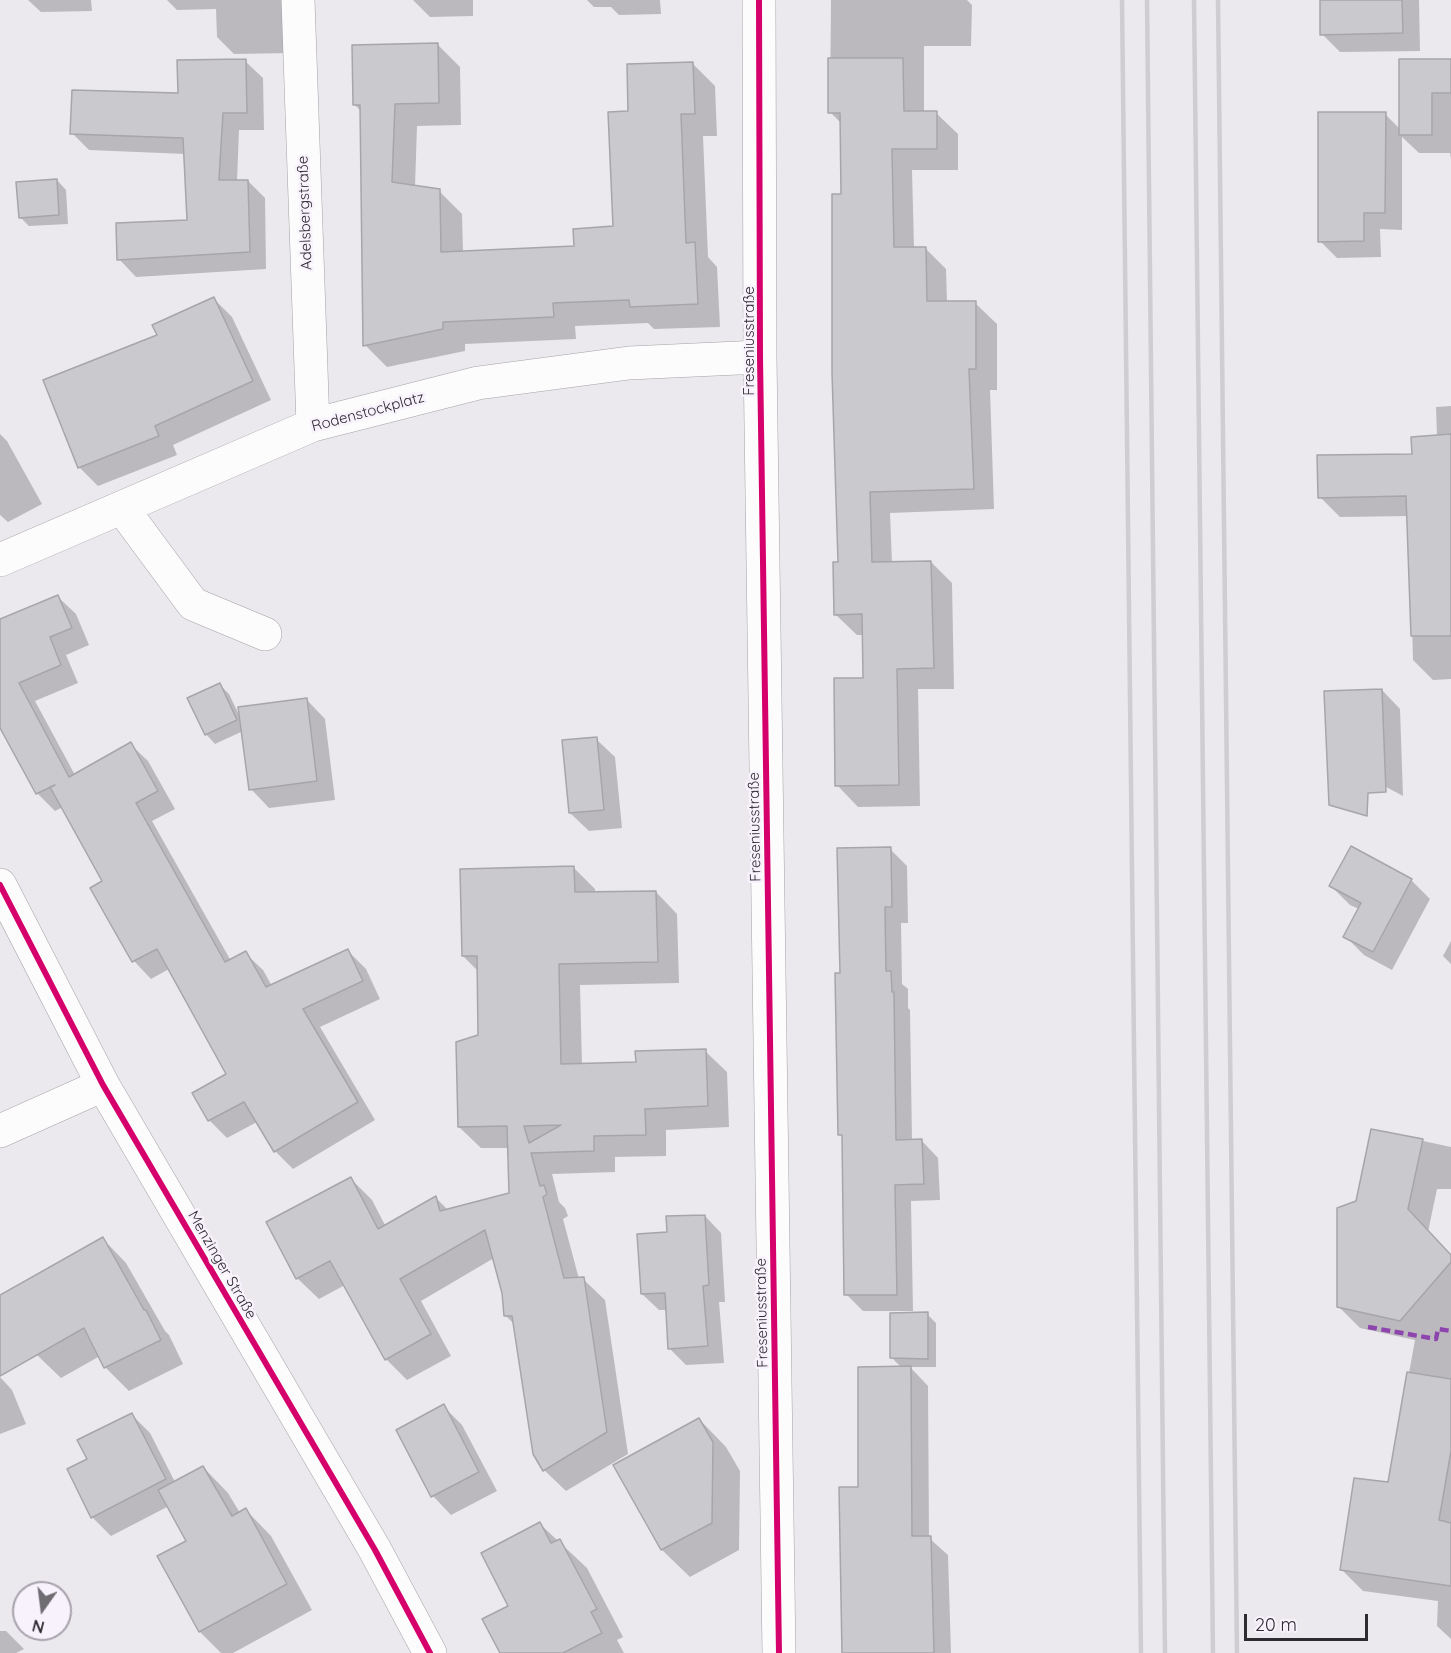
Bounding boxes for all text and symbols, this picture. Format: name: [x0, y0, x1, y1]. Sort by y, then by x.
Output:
street label: Adelsbergstraße: [294, 155, 316, 271]
street label: Freseniusstraße: [740, 286, 758, 396]
street label: Rodenstockplatz: [310, 388, 426, 436]
street label: Freseniusstraße: [745, 772, 765, 882]
street label: Menzinger Straße: [184, 1208, 260, 1322]
street label: Freseniusstraße: [752, 1258, 772, 1368]
north arrow: [12, 1581, 72, 1641]
scale bar: [1247, 1602, 1372, 1640]
text: 20 m: [1255, 1613, 1297, 1636]
text: N: [30, 1615, 46, 1638]

